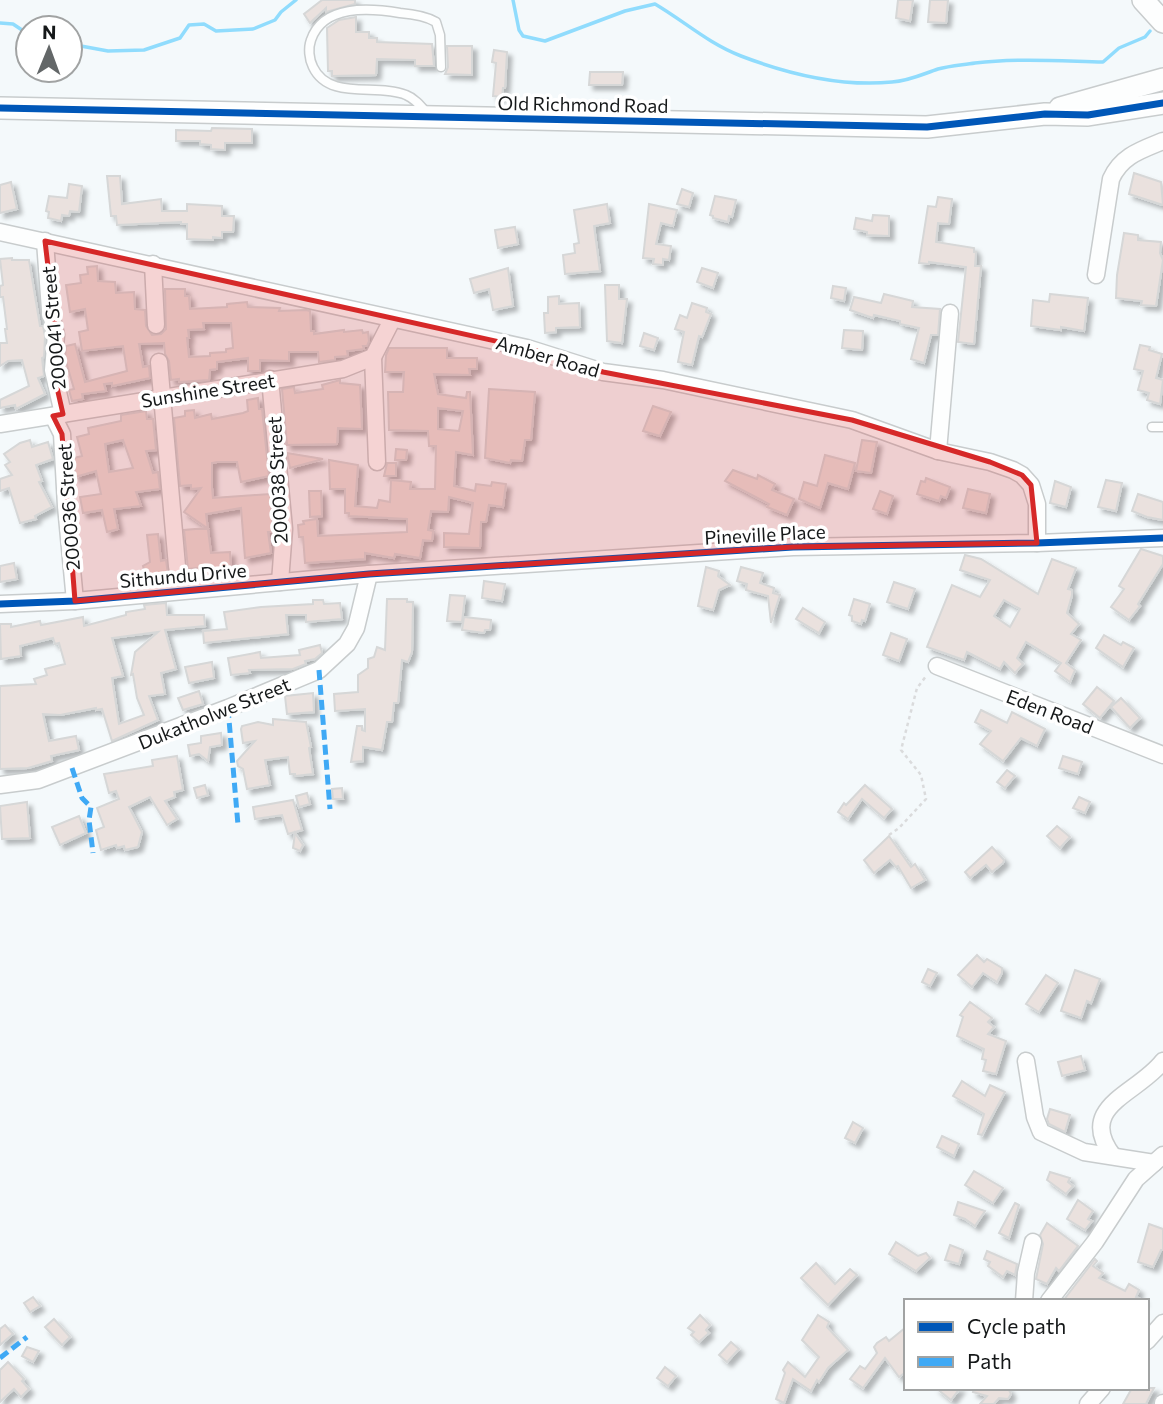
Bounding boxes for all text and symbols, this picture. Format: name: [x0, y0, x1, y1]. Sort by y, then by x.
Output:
north arrow: [14, 14, 84, 84]
text: N: [42, 20, 57, 43]
street label: Old Richmond Road: [497, 91, 669, 117]
street label: 200041 Street: [36, 265, 70, 391]
street label: Amber Road: [494, 330, 602, 382]
street label: Sunshine Street: [139, 368, 277, 412]
street label: 200038 Street: [262, 416, 292, 544]
street label: 200036 Street: [52, 442, 84, 571]
street label: Pineville Place: [704, 519, 826, 549]
street label: Sithundu Drive: [119, 558, 247, 592]
street label: Dukatholwe Street: [135, 672, 294, 754]
street label: Eden Road: [1003, 684, 1097, 738]
legend: [904, 1299, 1149, 1390]
text: Cycle path: [967, 1313, 1066, 1338]
text: Path: [967, 1348, 1012, 1373]

